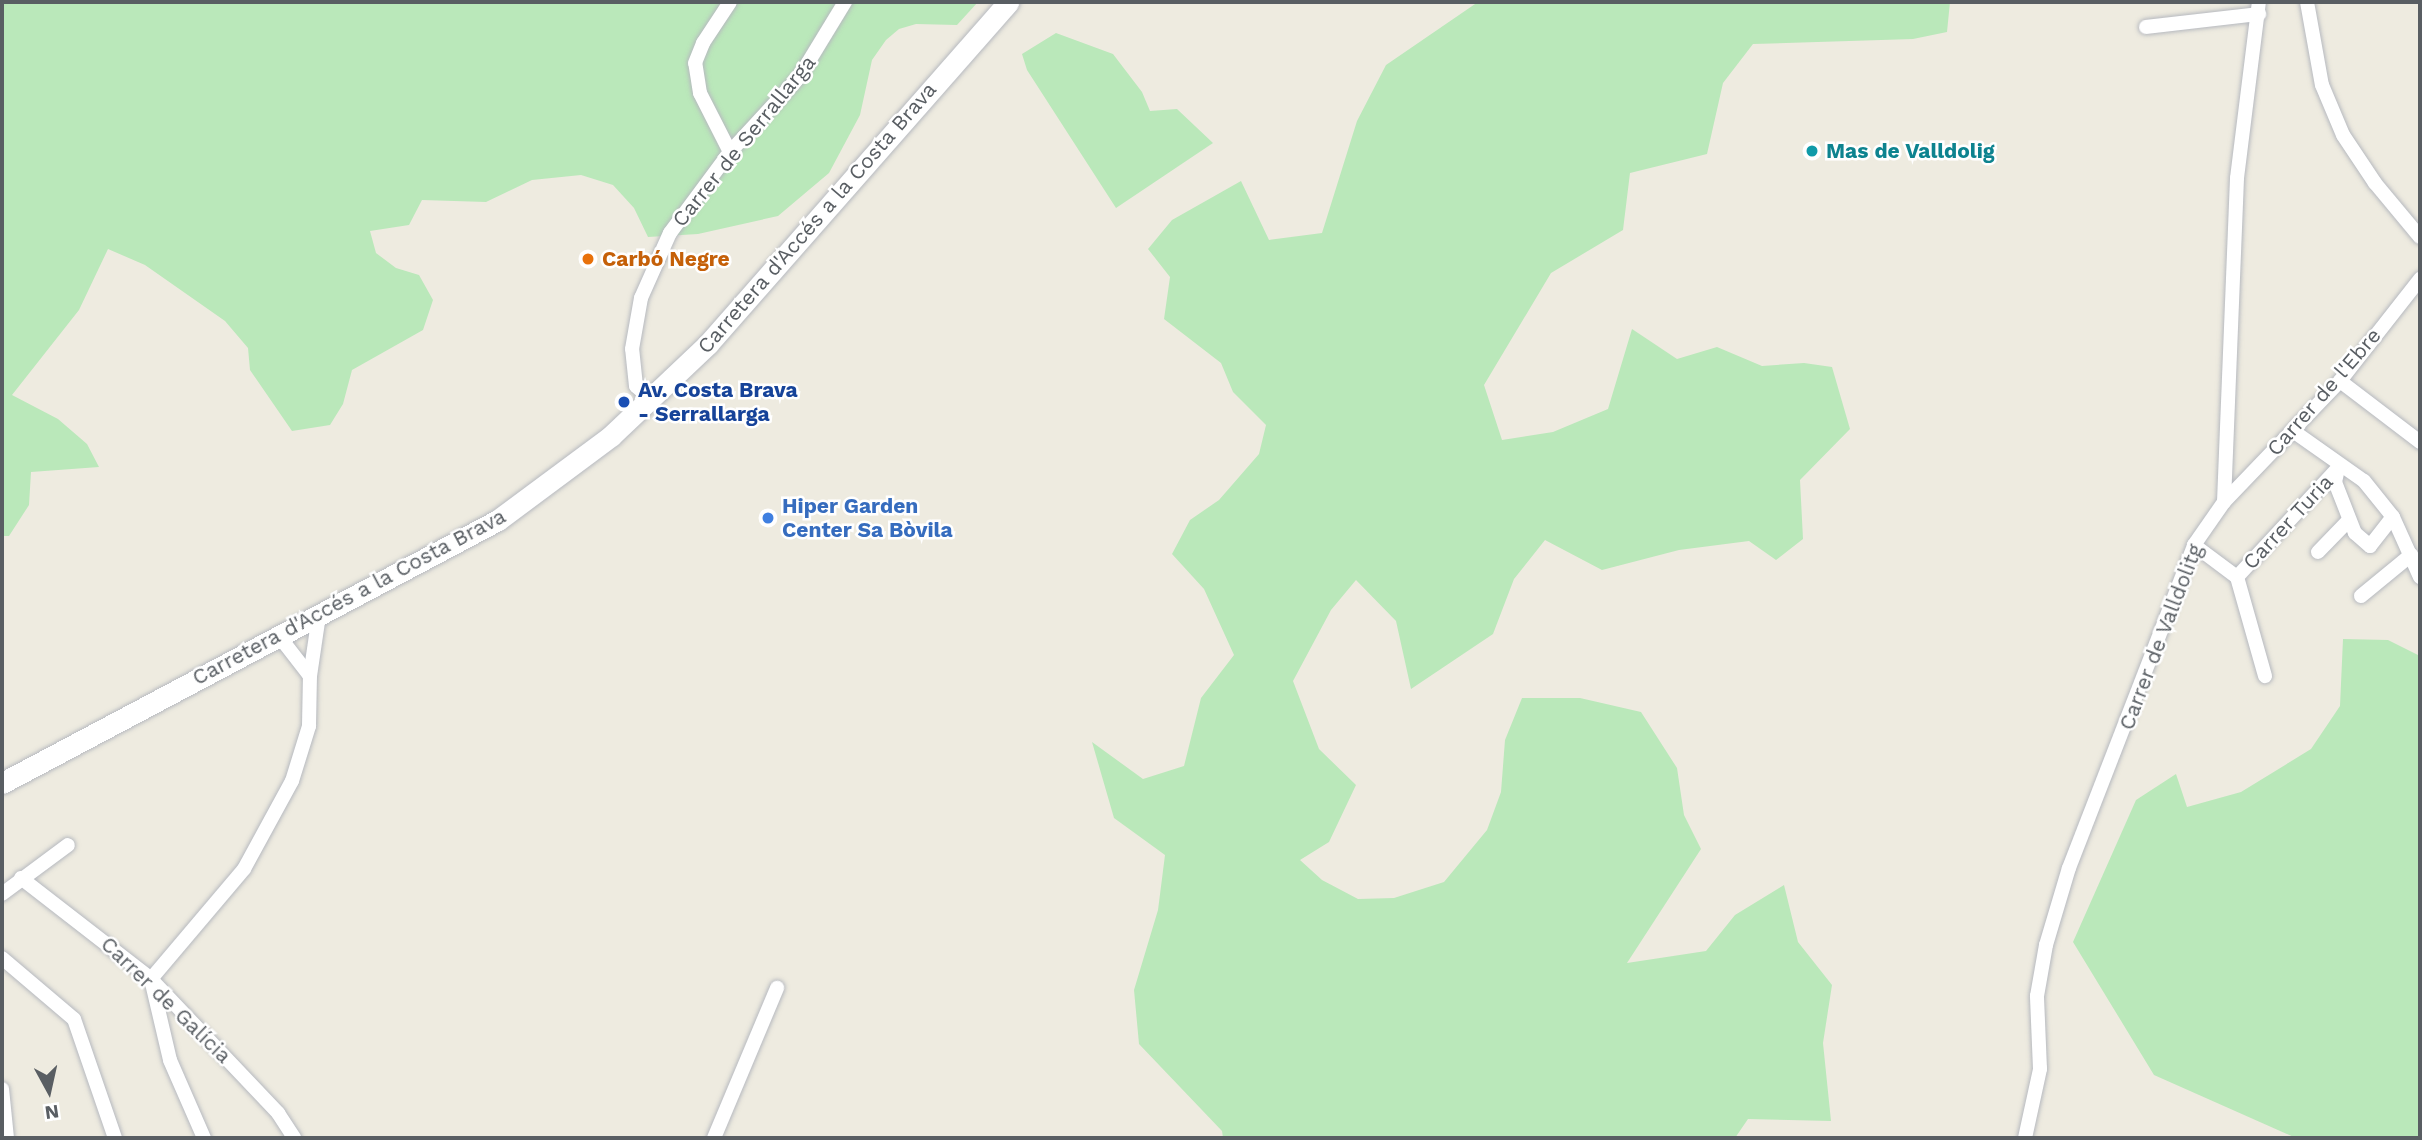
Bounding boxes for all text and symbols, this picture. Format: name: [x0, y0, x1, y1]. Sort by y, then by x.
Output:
street label: Carrer de Serrallarga: [667, 50, 821, 232]
street label: Carretera d'Accés a la Costa Brava: [692, 76, 942, 360]
place label: Mas de Valldolig: [1826, 138, 1995, 164]
marker: Mas de Valldolig: [1804, 143, 1820, 159]
place label: Carbó Negre: [602, 246, 730, 272]
marker: Carbó Negre: [580, 251, 596, 267]
street label: Carrer de l'Ebre: [2262, 323, 2386, 461]
place label: Av. Costa Brava - Serrallarga: [638, 377, 798, 427]
marker: Av. Costa Brava - Serrallarga: [616, 394, 632, 410]
street label: Carrer Turia: [2237, 469, 2339, 575]
place label: Hiper Garden Center Sa Bòvila: [782, 493, 953, 543]
street label: Carretera d'Accés a la Costa Brava: [187, 503, 511, 691]
marker: Hiper Garden Center Sa Bòvila: [760, 510, 776, 526]
street label: Carrer de Valldolitg: [2114, 540, 2208, 734]
street label: Carrer de Galícia: [95, 931, 237, 1069]
north arrow: [14, 1056, 84, 1126]
text: N: [43, 1100, 61, 1125]

